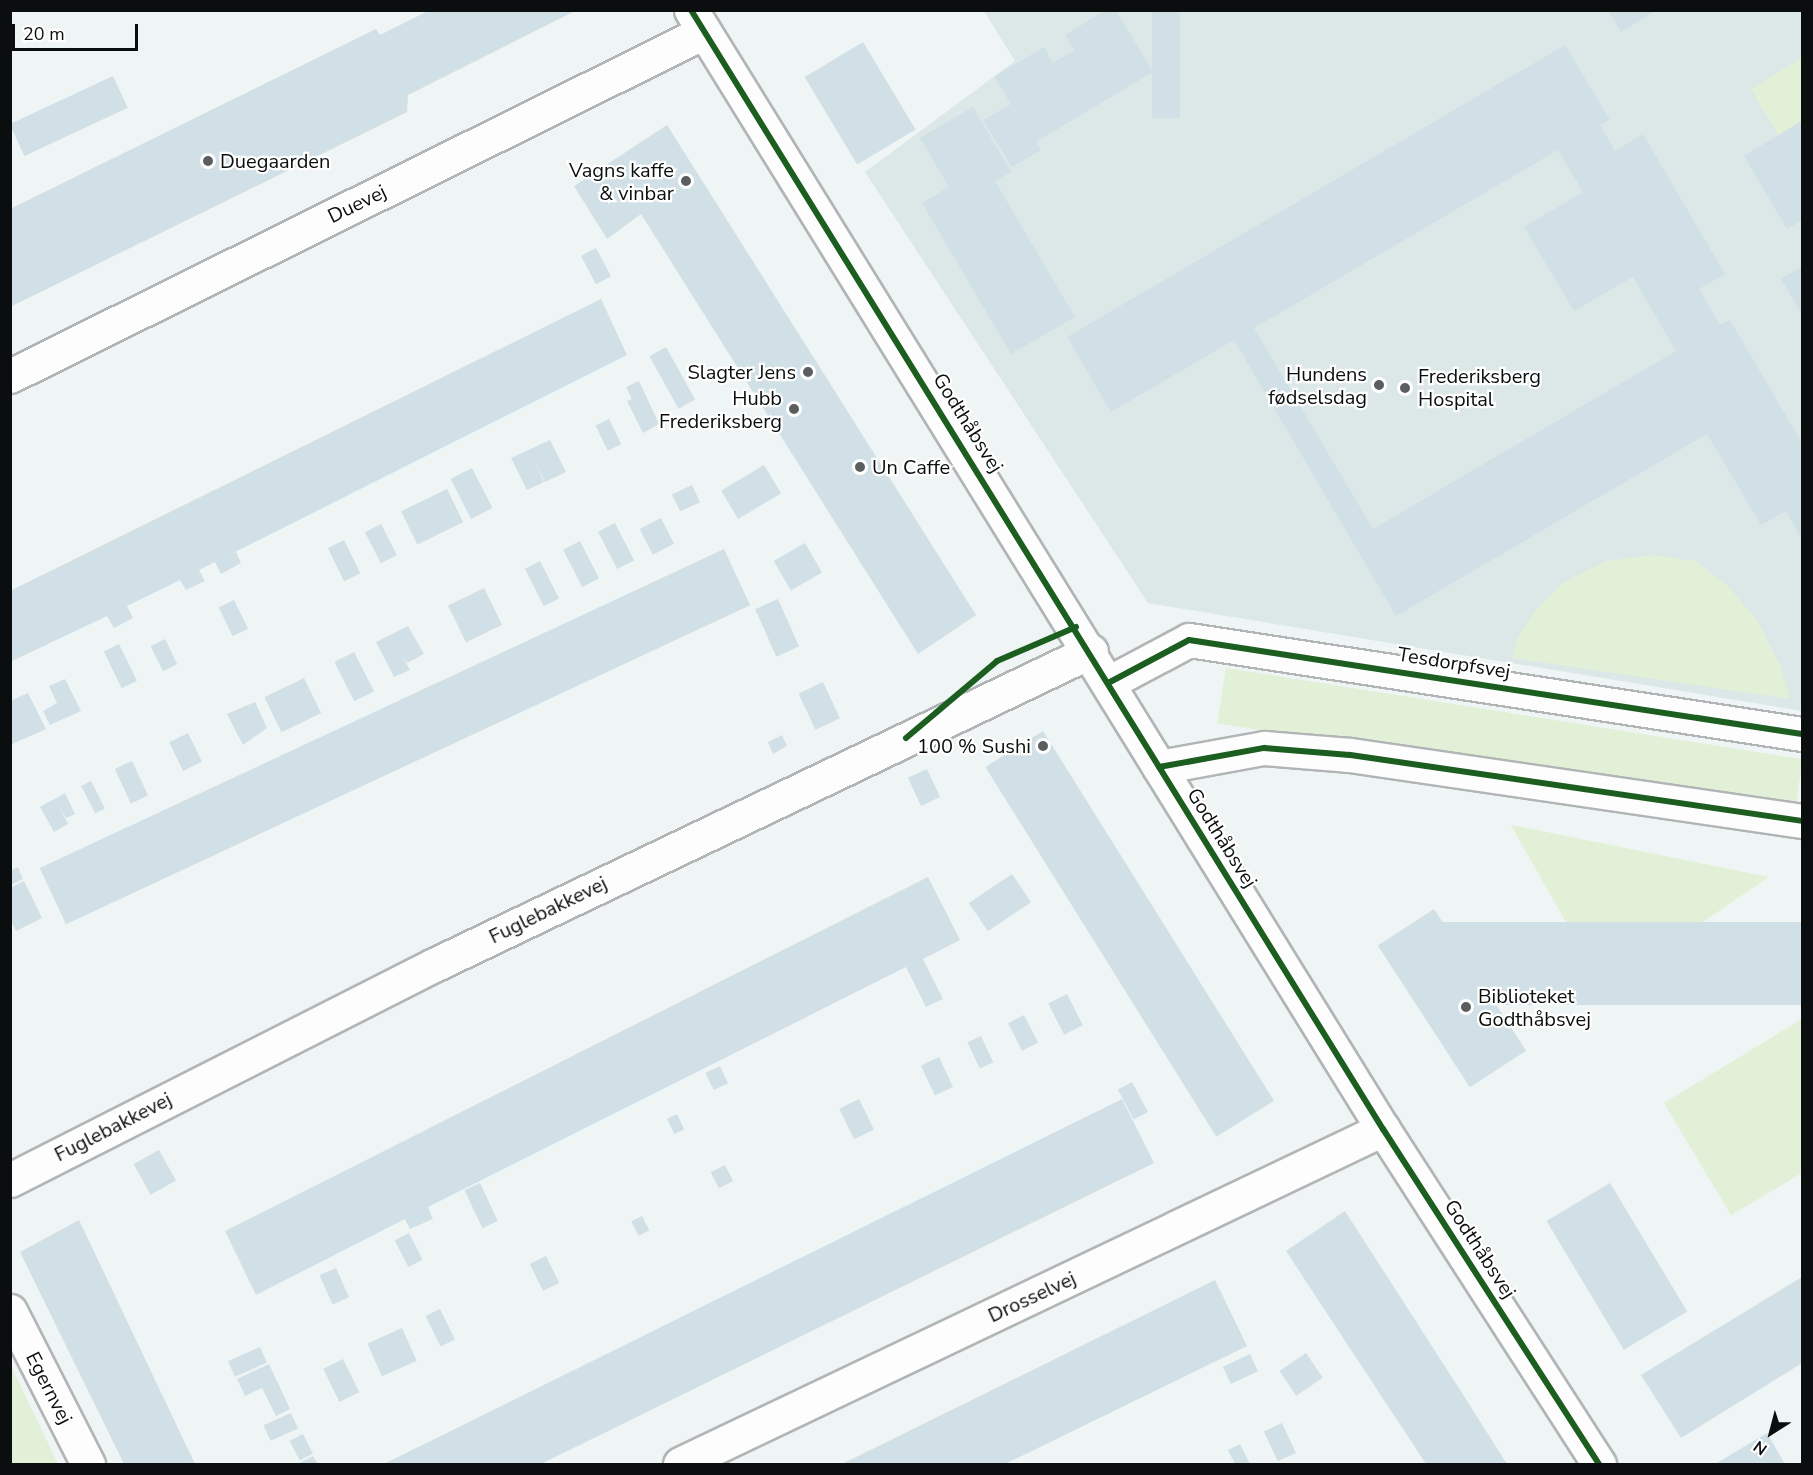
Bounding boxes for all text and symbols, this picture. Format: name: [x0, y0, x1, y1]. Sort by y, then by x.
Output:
scale bar: [15, 12, 141, 50]
text: 20 m: [23, 22, 65, 46]
place label: Duegaarden: [220, 149, 330, 173]
marker: Duegaarden: [201, 154, 215, 168]
place label: Vagns kaffe & vinbar: [569, 158, 674, 205]
marker: Vagns kaffe & vinbar: [679, 174, 693, 188]
street label: Duevej: [324, 180, 390, 228]
place label: Slagter Jens: [688, 360, 796, 384]
place label: Hundens fødselsdag: [1268, 362, 1367, 409]
marker: Slagter Jens: [801, 365, 815, 379]
place label: Frederiksberg Hospital: [1418, 365, 1541, 412]
street label: Godthåbsvej: [928, 369, 1008, 477]
marker: Hundens fødselsdag: [1372, 378, 1386, 392]
marker: Frederiksberg Hospital: [1396, 379, 1414, 397]
place label: Hubb Frederiksberg: [659, 386, 782, 433]
marker: Hubb Frederiksberg: [787, 402, 801, 416]
place label: Un Caffe: [872, 455, 950, 479]
marker: Un Caffe: [853, 460, 867, 474]
street label: Tesdorpfsvej: [1396, 642, 1512, 684]
place label: 100 % Sushi: [917, 734, 1031, 758]
marker: 100 % Sushi: [1036, 739, 1050, 753]
street label: Godthåbsvej: [1182, 784, 1262, 892]
street label: Fuglebakkevej: [485, 871, 611, 949]
place label: Biblioteket Godthåbsvej: [1478, 984, 1591, 1031]
marker: Biblioteket Godthåbsvej: [1459, 1000, 1473, 1014]
street label: Fuglebakkevej: [50, 1087, 176, 1167]
street label: Godthåbsvej: [1439, 1195, 1521, 1303]
street label: Drosselvej: [984, 1266, 1080, 1328]
street label: Egernvej: [21, 1348, 77, 1428]
north arrow: [1741, 1403, 1801, 1463]
text: N: [1749, 1435, 1772, 1460]

